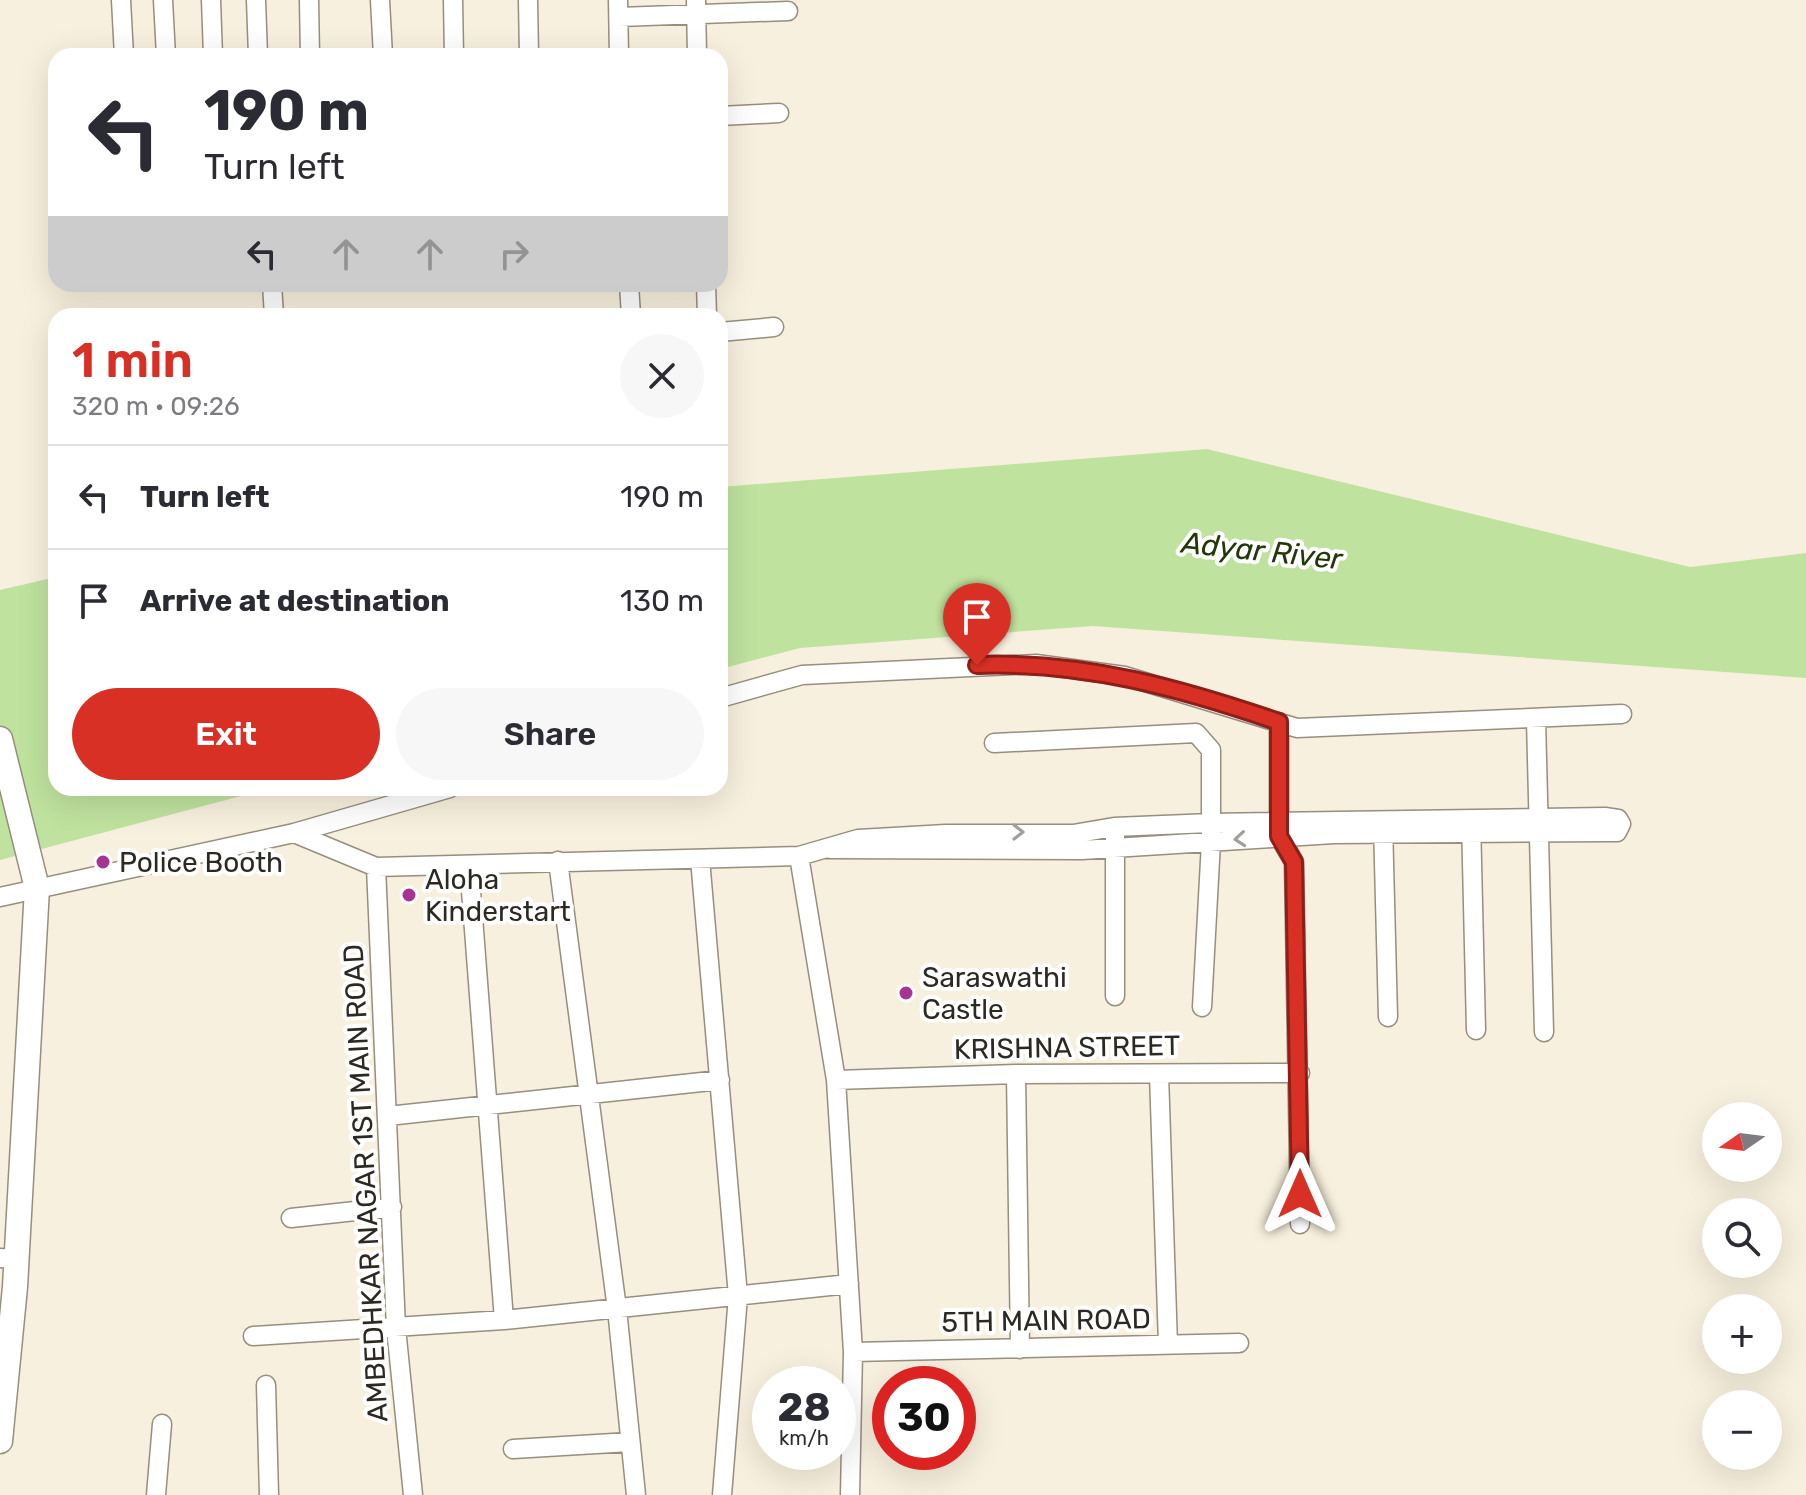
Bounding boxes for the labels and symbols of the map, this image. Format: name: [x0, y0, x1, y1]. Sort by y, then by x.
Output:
water label: Adyar River: [1178, 524, 1346, 577]
pin: [943, 583, 1011, 665]
one-way arrow: [1012, 823, 1025, 841]
one-way arrow: [1233, 830, 1246, 847]
place label: Police Booth: [119, 846, 283, 879]
marker: Police Booth: [94, 853, 112, 871]
place label: Aloha Kinderstart: [425, 863, 571, 928]
marker: Aloha Kinderstart: [400, 886, 418, 904]
street label: AMBEDHKAR NAGAR 1ST MAIN ROAD: [336, 943, 395, 1423]
place label: Saraswathi Castle: [922, 961, 1067, 1026]
marker: Saraswathi Castle: [897, 984, 915, 1002]
street label: KRISHNA STREET: [954, 1029, 1181, 1066]
north arrow: [1702, 1102, 1782, 1182]
position arrow: [1258, 1152, 1342, 1236]
street label: 5TH MAIN ROAD: [941, 1302, 1151, 1339]
speed limit sign: 30: [872, 1366, 976, 1470]

